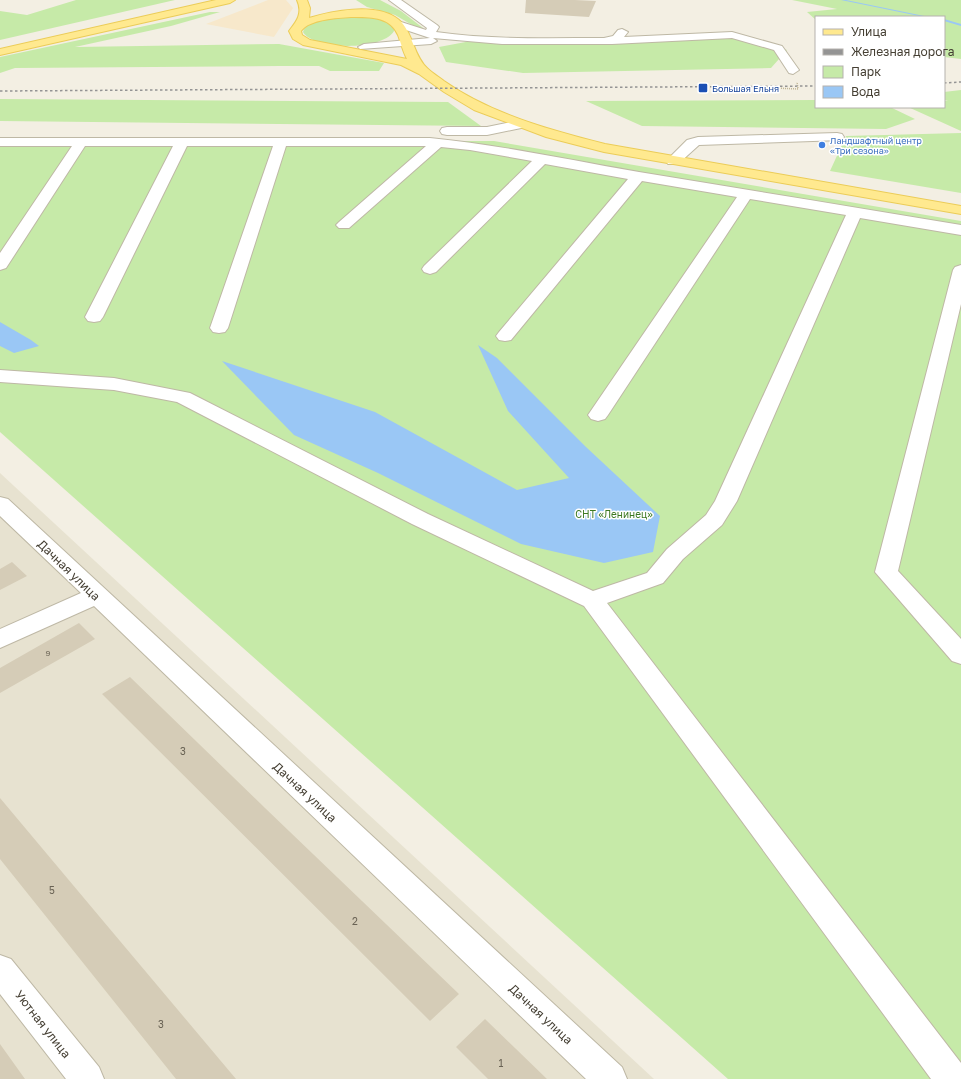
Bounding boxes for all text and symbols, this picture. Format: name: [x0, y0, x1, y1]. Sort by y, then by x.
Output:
legend: [815, 16, 945, 108]
text: Улица: [851, 24, 887, 39]
text: Железная дорога: [851, 44, 954, 59]
text: Парк: [851, 64, 881, 79]
marker: Большая Ельня: [697, 82, 709, 94]
place label: Большая Ельня: [712, 83, 779, 94]
text: Вода: [851, 84, 880, 99]
place label: Ландшафтный центр «Три сезона»: [830, 135, 922, 156]
marker: Ландшафтный центр «Три сезона»: [817, 140, 827, 150]
park label: СНТ «Ленинец»: [575, 508, 653, 520]
street label: Дачная улица: [35, 536, 103, 604]
house number: 9: [46, 648, 51, 658]
house number: 3: [180, 745, 186, 757]
street label: Дачная улица: [270, 759, 340, 825]
house number: 5: [49, 884, 55, 896]
house number: 2: [352, 915, 358, 927]
street label: Дачная улица: [506, 981, 576, 1047]
street label: Уютная улица: [12, 987, 74, 1061]
house number: 3: [158, 1018, 164, 1030]
house number: 1: [499, 1057, 504, 1069]

